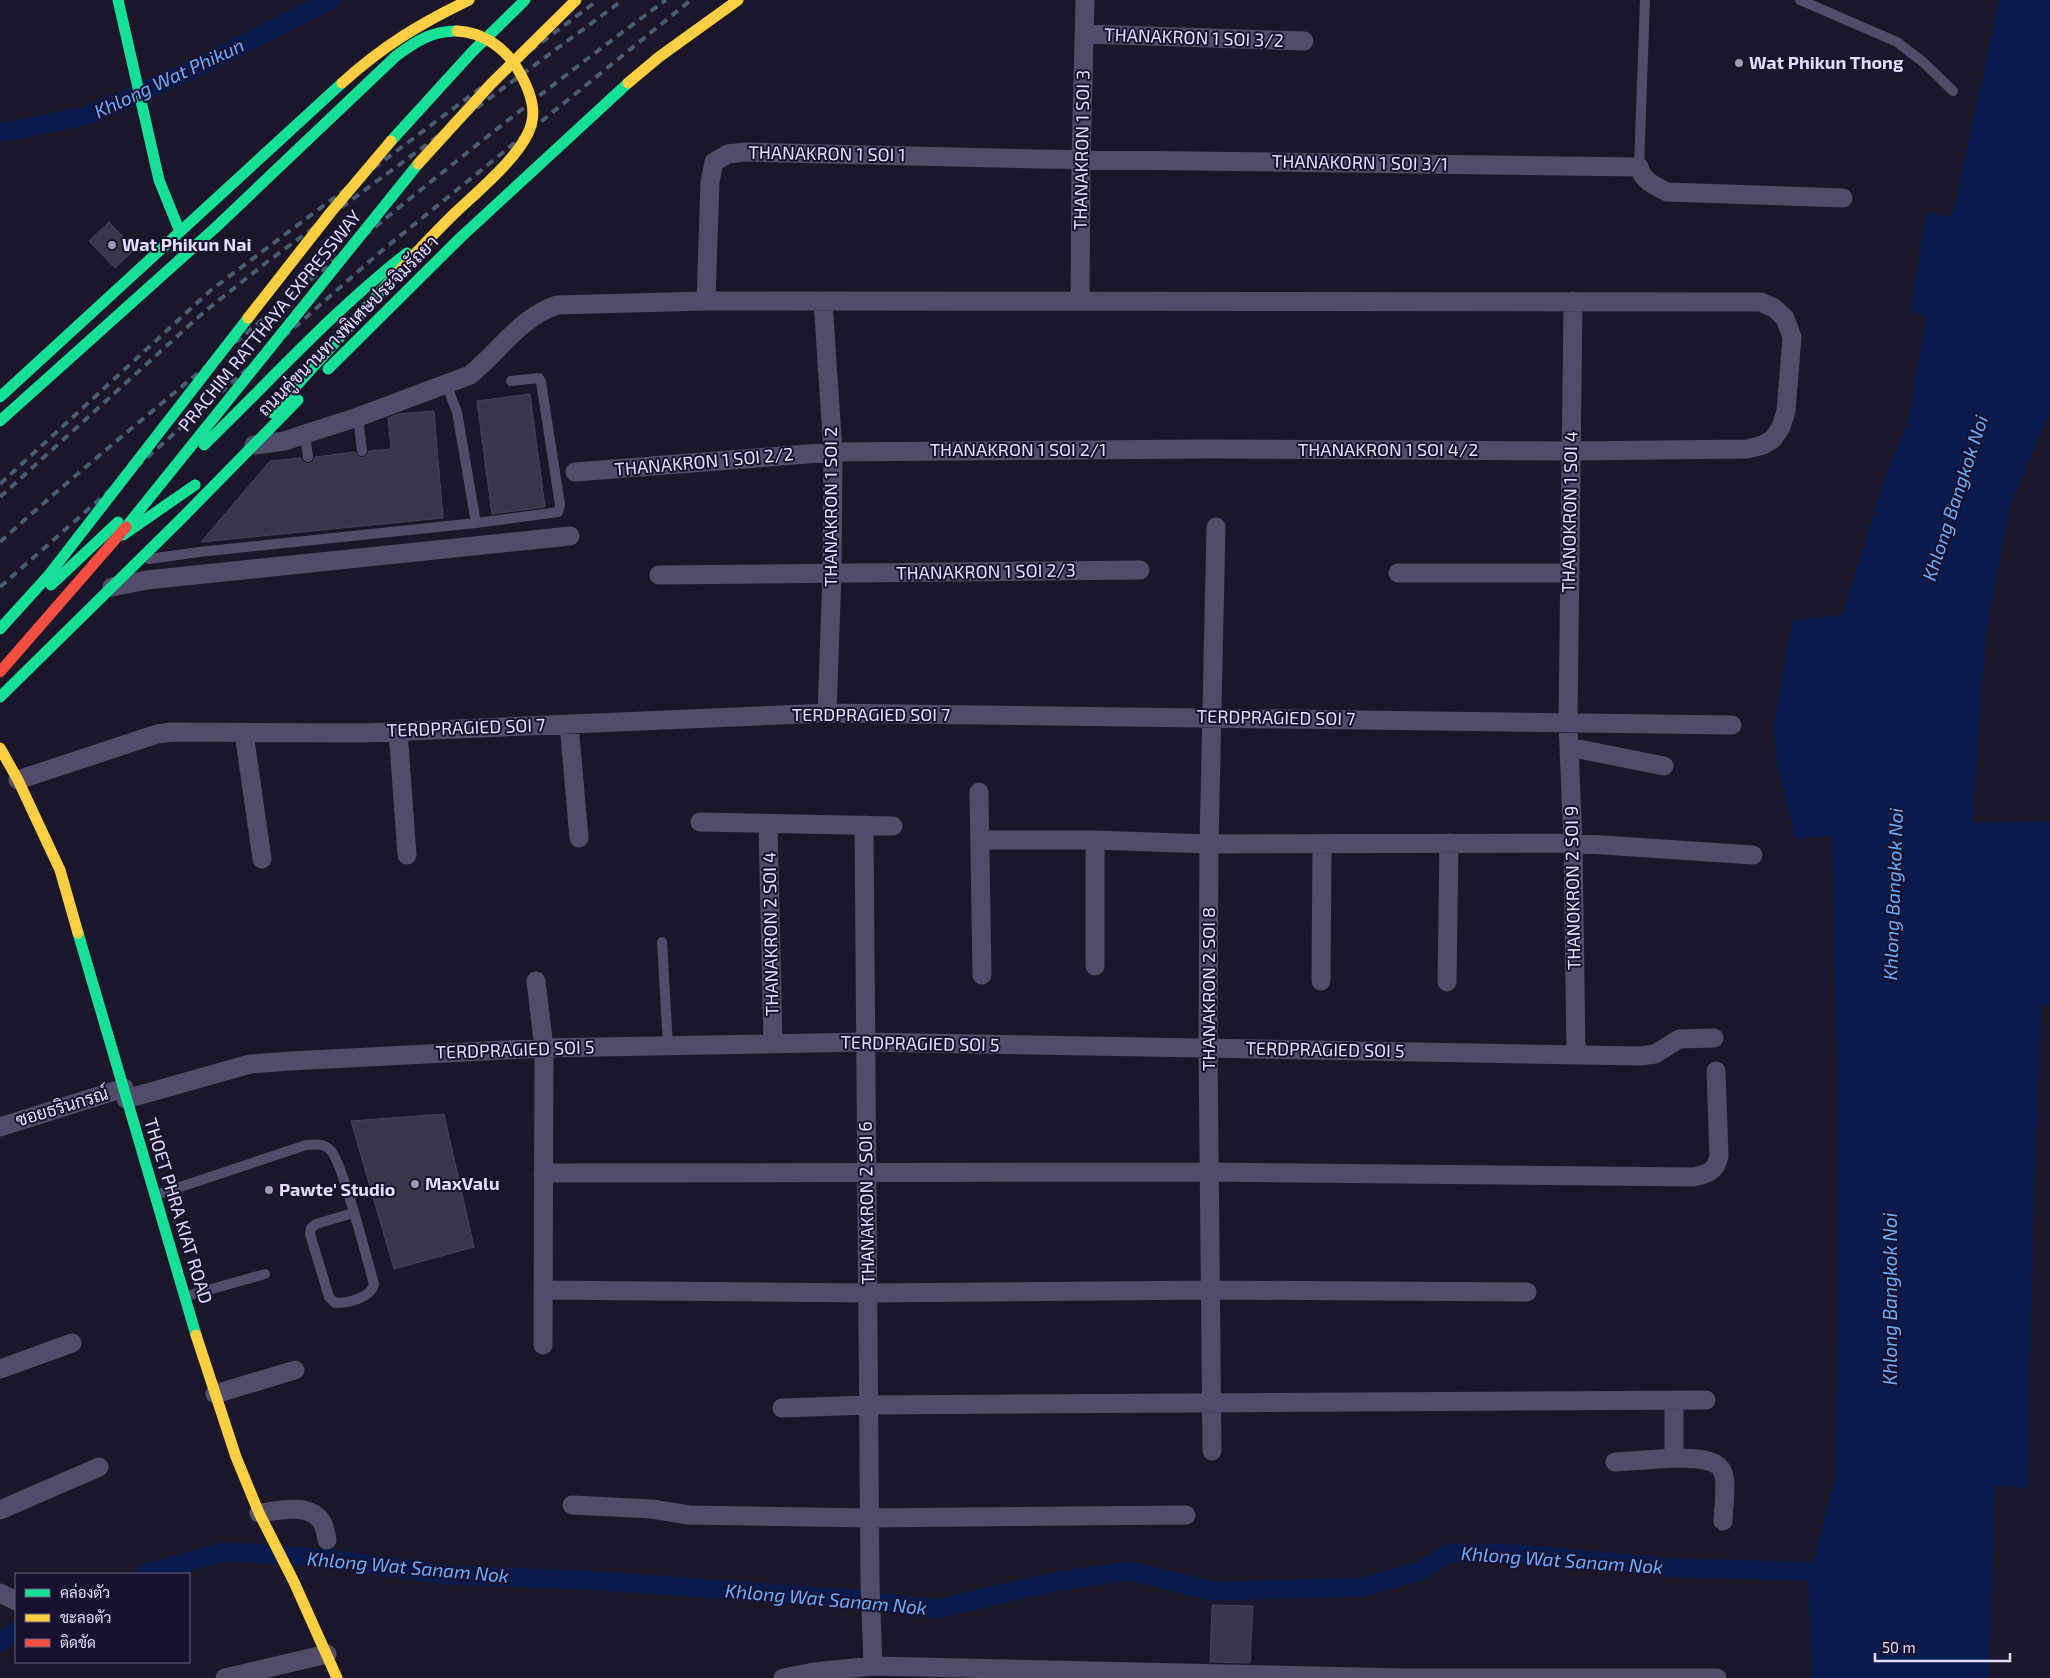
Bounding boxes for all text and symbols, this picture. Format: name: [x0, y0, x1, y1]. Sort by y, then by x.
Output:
street label: THANAKRON 1 SOI 3/2: [1104, 23, 1284, 51]
water label: Khlong Wat Phikun: [90, 33, 247, 122]
place label: Wat Phikun Thong: [1749, 51, 1904, 73]
marker: Wat Phikun Thong: [1733, 57, 1745, 69]
street label: THANAKRON 1 SOI 3: [1069, 70, 1093, 230]
street label: THANAKRON 1 SOI 1: [748, 141, 906, 165]
street label: THANAKORN 1 SOI 3/1: [1272, 149, 1448, 175]
street label: PRACHIM RATTHAYA EXPRESSWAY: [173, 205, 366, 435]
street label: ถนนคู่ขนานทางพิเศษประจิมรัถยา: [252, 230, 444, 422]
place label: Wat Phikun Nai: [122, 233, 251, 255]
marker: Wat Phikun Nai: [106, 239, 118, 251]
water label: Khlong Bangkok Noi: [1917, 412, 1992, 583]
street label: THANAKRON 1 SOI 2: [819, 427, 841, 587]
street label: THANOKRON 1 SOI 4: [1557, 431, 1581, 593]
street label: THANAKRON 1 SOI 2/1: [930, 438, 1106, 460]
street label: THANAKRON 1 SOI 4/2: [1298, 438, 1478, 460]
street label: THANAKRON 1 SOI 2/2: [613, 442, 794, 480]
street label: THANAKRON 1 SOI 2/3: [896, 558, 1076, 584]
street label: TERDPRAGIED SOI 7: [792, 703, 950, 725]
street label: TERDPRAGIED SOI 7: [1197, 705, 1356, 729]
street label: TERDPRAGIED SOI 7: [386, 713, 546, 741]
street label: THANOKRON 2 SOI 9: [1560, 806, 1584, 970]
water label: Khlong Bangkok Noi: [1878, 807, 1907, 981]
street label: THANAKRON 2 SOI 4: [758, 852, 782, 1016]
street label: THANAKRON 2 SOI 8: [1197, 907, 1219, 1071]
street label: TERDPRAGIED SOI 5: [840, 1031, 1000, 1055]
street label: TERDPRAGIED SOI 5: [435, 1035, 595, 1063]
street label: TERDPRAGIED SOI 5: [1245, 1037, 1405, 1061]
street label: ซอยธรินกรณ์: [12, 1081, 111, 1131]
street label: THOET PHRA KIAT ROAD: [140, 1115, 218, 1306]
street label: THANAKRON 2 SOI 6: [854, 1121, 878, 1285]
place label: MaxValu: [425, 1172, 500, 1194]
place label: Pawte' Studio: [279, 1178, 395, 1200]
marker: MaxValu: [409, 1178, 421, 1190]
marker: Pawte' Studio: [263, 1184, 275, 1196]
water label: Khlong Bangkok Noi: [1878, 1212, 1901, 1385]
water label: Khlong Wat Sanam Nok: [1460, 1541, 1664, 1578]
water label: Khlong Wat Sanam Nok: [306, 1546, 510, 1587]
legend: [15, 1573, 190, 1663]
water label: Khlong Wat Sanam Nok: [724, 1578, 928, 1619]
text: คล่องตัว: [60, 1583, 110, 1601]
text: ชะลอตัว: [60, 1608, 111, 1626]
scale bar: [1875, 1630, 2010, 1662]
text: ติดขัด: [60, 1633, 96, 1651]
text: 50 m: [1882, 1638, 1916, 1656]

